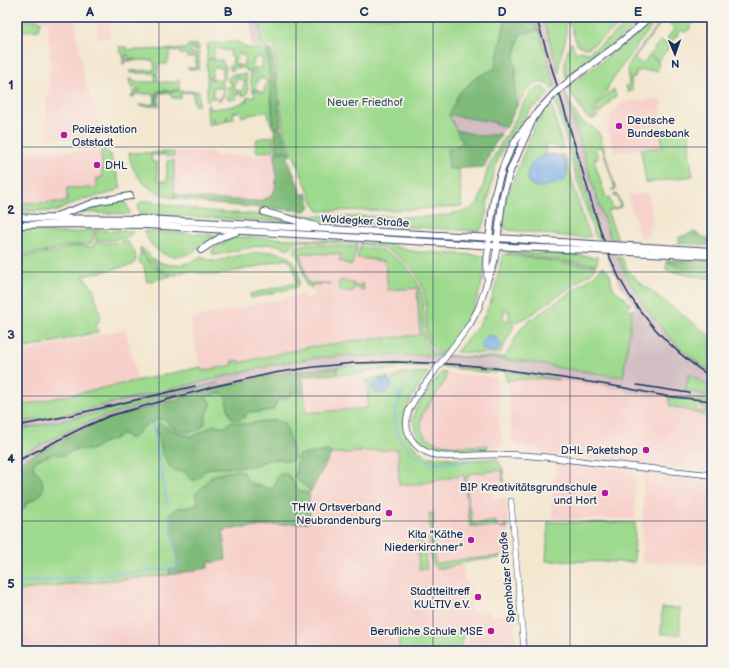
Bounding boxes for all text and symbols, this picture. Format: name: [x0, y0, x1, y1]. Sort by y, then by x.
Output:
text: A: [85, 4, 94, 20]
text: B: [223, 4, 233, 20]
text: C: [359, 4, 369, 20]
text: D: [497, 4, 507, 20]
text: E: [634, 4, 643, 20]
north arrow: [655, 34, 695, 74]
text: N: [671, 57, 680, 70]
text: 1: [8, 77, 14, 93]
park label: Neuer Friedhof: [327, 96, 404, 109]
place label: Deutsche Bundesbank: [627, 114, 690, 140]
marker: Deutsche Bundesbank: [614, 121, 624, 131]
place label: Polizeistation Oststadt: [72, 123, 137, 149]
marker: Polizeistation Oststadt: [59, 130, 69, 140]
place label: DHL: [105, 159, 128, 172]
marker: DHL: [92, 160, 102, 170]
text: 2: [7, 202, 15, 218]
street label: Woldegker Straße: [321, 212, 410, 230]
text: 3: [7, 327, 15, 343]
place label: DHL Paketshop: [561, 444, 638, 457]
marker: DHL Paketshop: [641, 445, 651, 455]
text: 4: [7, 451, 15, 467]
place label: BIP Kreativitätsgrundschule und Hort: [460, 481, 598, 507]
marker: BIP Kreativitätsgrundschule und Hort: [600, 488, 610, 498]
place label: THW Ortsverband Neubrandenburg: [291, 501, 381, 527]
marker: THW Ortsverband Neubrandenburg: [384, 508, 394, 518]
place label: Kita "Käthe Niederkirchner": [384, 528, 463, 554]
street label: Sponholzer Straße: [497, 530, 517, 623]
marker: Kita "Käthe Niederkirchner": [466, 535, 476, 545]
text: 5: [7, 576, 15, 592]
place label: Stadtteiltreff KULTIV e.V.: [410, 585, 470, 611]
marker: Stadtteiltreff KULTIV e.V.: [473, 592, 483, 602]
place label: Berufliche Schule MSE: [370, 625, 483, 638]
marker: Berufliche Schule MSE: [486, 626, 496, 636]

